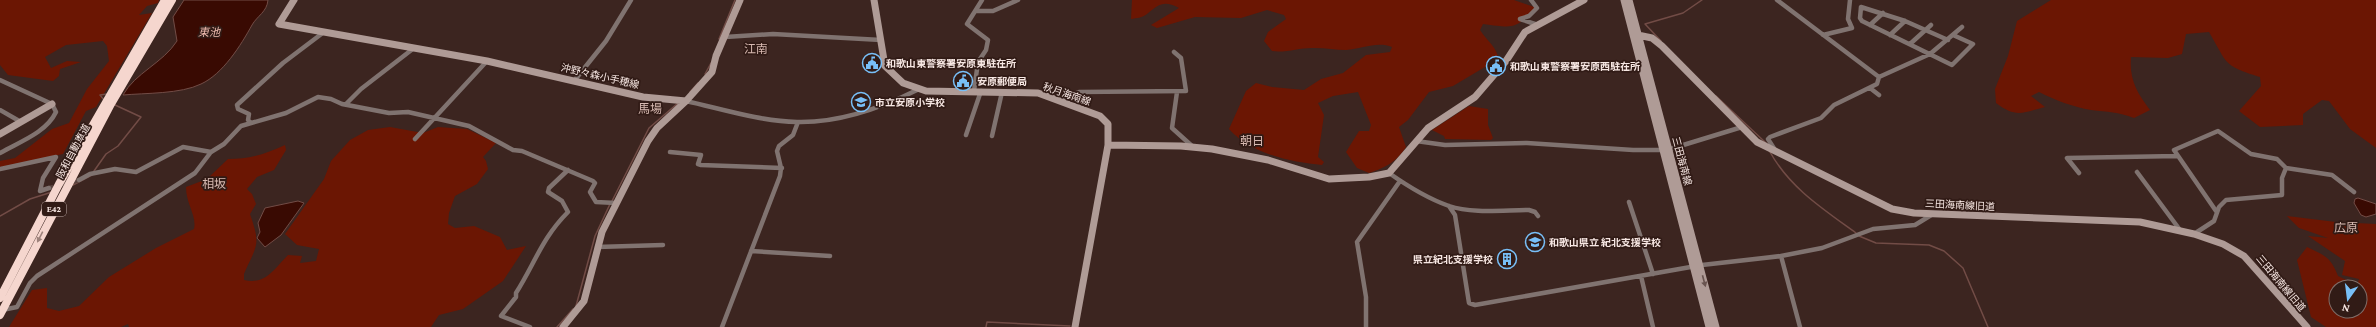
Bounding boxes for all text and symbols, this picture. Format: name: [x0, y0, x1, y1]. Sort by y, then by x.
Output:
water label: 東池: [198, 26, 221, 38]
district label: 江南: [744, 42, 768, 56]
public building icon: 和歌山東警察署安原東駐在所: [861, 52, 883, 74]
public building icon: 和歌山東警察署安原西駐在所: [1485, 55, 1507, 77]
place label: 和歌山東警察署安原東駐在所: [886, 58, 1016, 69]
place label: 和歌山東警察署安原西駐在所: [1510, 61, 1640, 72]
street label: 沖野々森小手穂線: [560, 62, 640, 90]
public building icon: 安原郵便局: [952, 70, 974, 92]
place label: 安原郵便局: [977, 76, 1027, 87]
street label: 秋月海南線: [1042, 81, 1092, 107]
school or university icon: 市立安原小学校: [850, 91, 872, 113]
place label: 市立安原小学校: [875, 97, 945, 108]
district label: 馬場: [638, 102, 662, 116]
street label: 阪和自動車道: [54, 122, 92, 180]
district label: 朝日: [1240, 134, 1264, 148]
street label: 三田海南線: [1670, 135, 1694, 187]
district label: 相坂: [202, 177, 226, 191]
street label: 三田海南線旧道: [1925, 198, 1995, 212]
road number: E42: [42, 202, 66, 216]
district label: 広原: [2334, 221, 2358, 235]
one-way arrow: [37, 231, 43, 243]
school or university icon: 和歌山県立 紀北支援学校: [1524, 231, 1546, 253]
place label: 和歌山県立 紀北支援学校: [1549, 237, 1661, 248]
building icon: 県立紀北支援学校: [1496, 248, 1518, 270]
street label: 三田海南線旧道: [2254, 253, 2308, 313]
place label: 県立紀北支援学校: [1413, 254, 1493, 265]
one-way arrow: [1701, 276, 1707, 288]
north arrow: [2328, 279, 2368, 319]
text: N: [2340, 302, 2351, 315]

